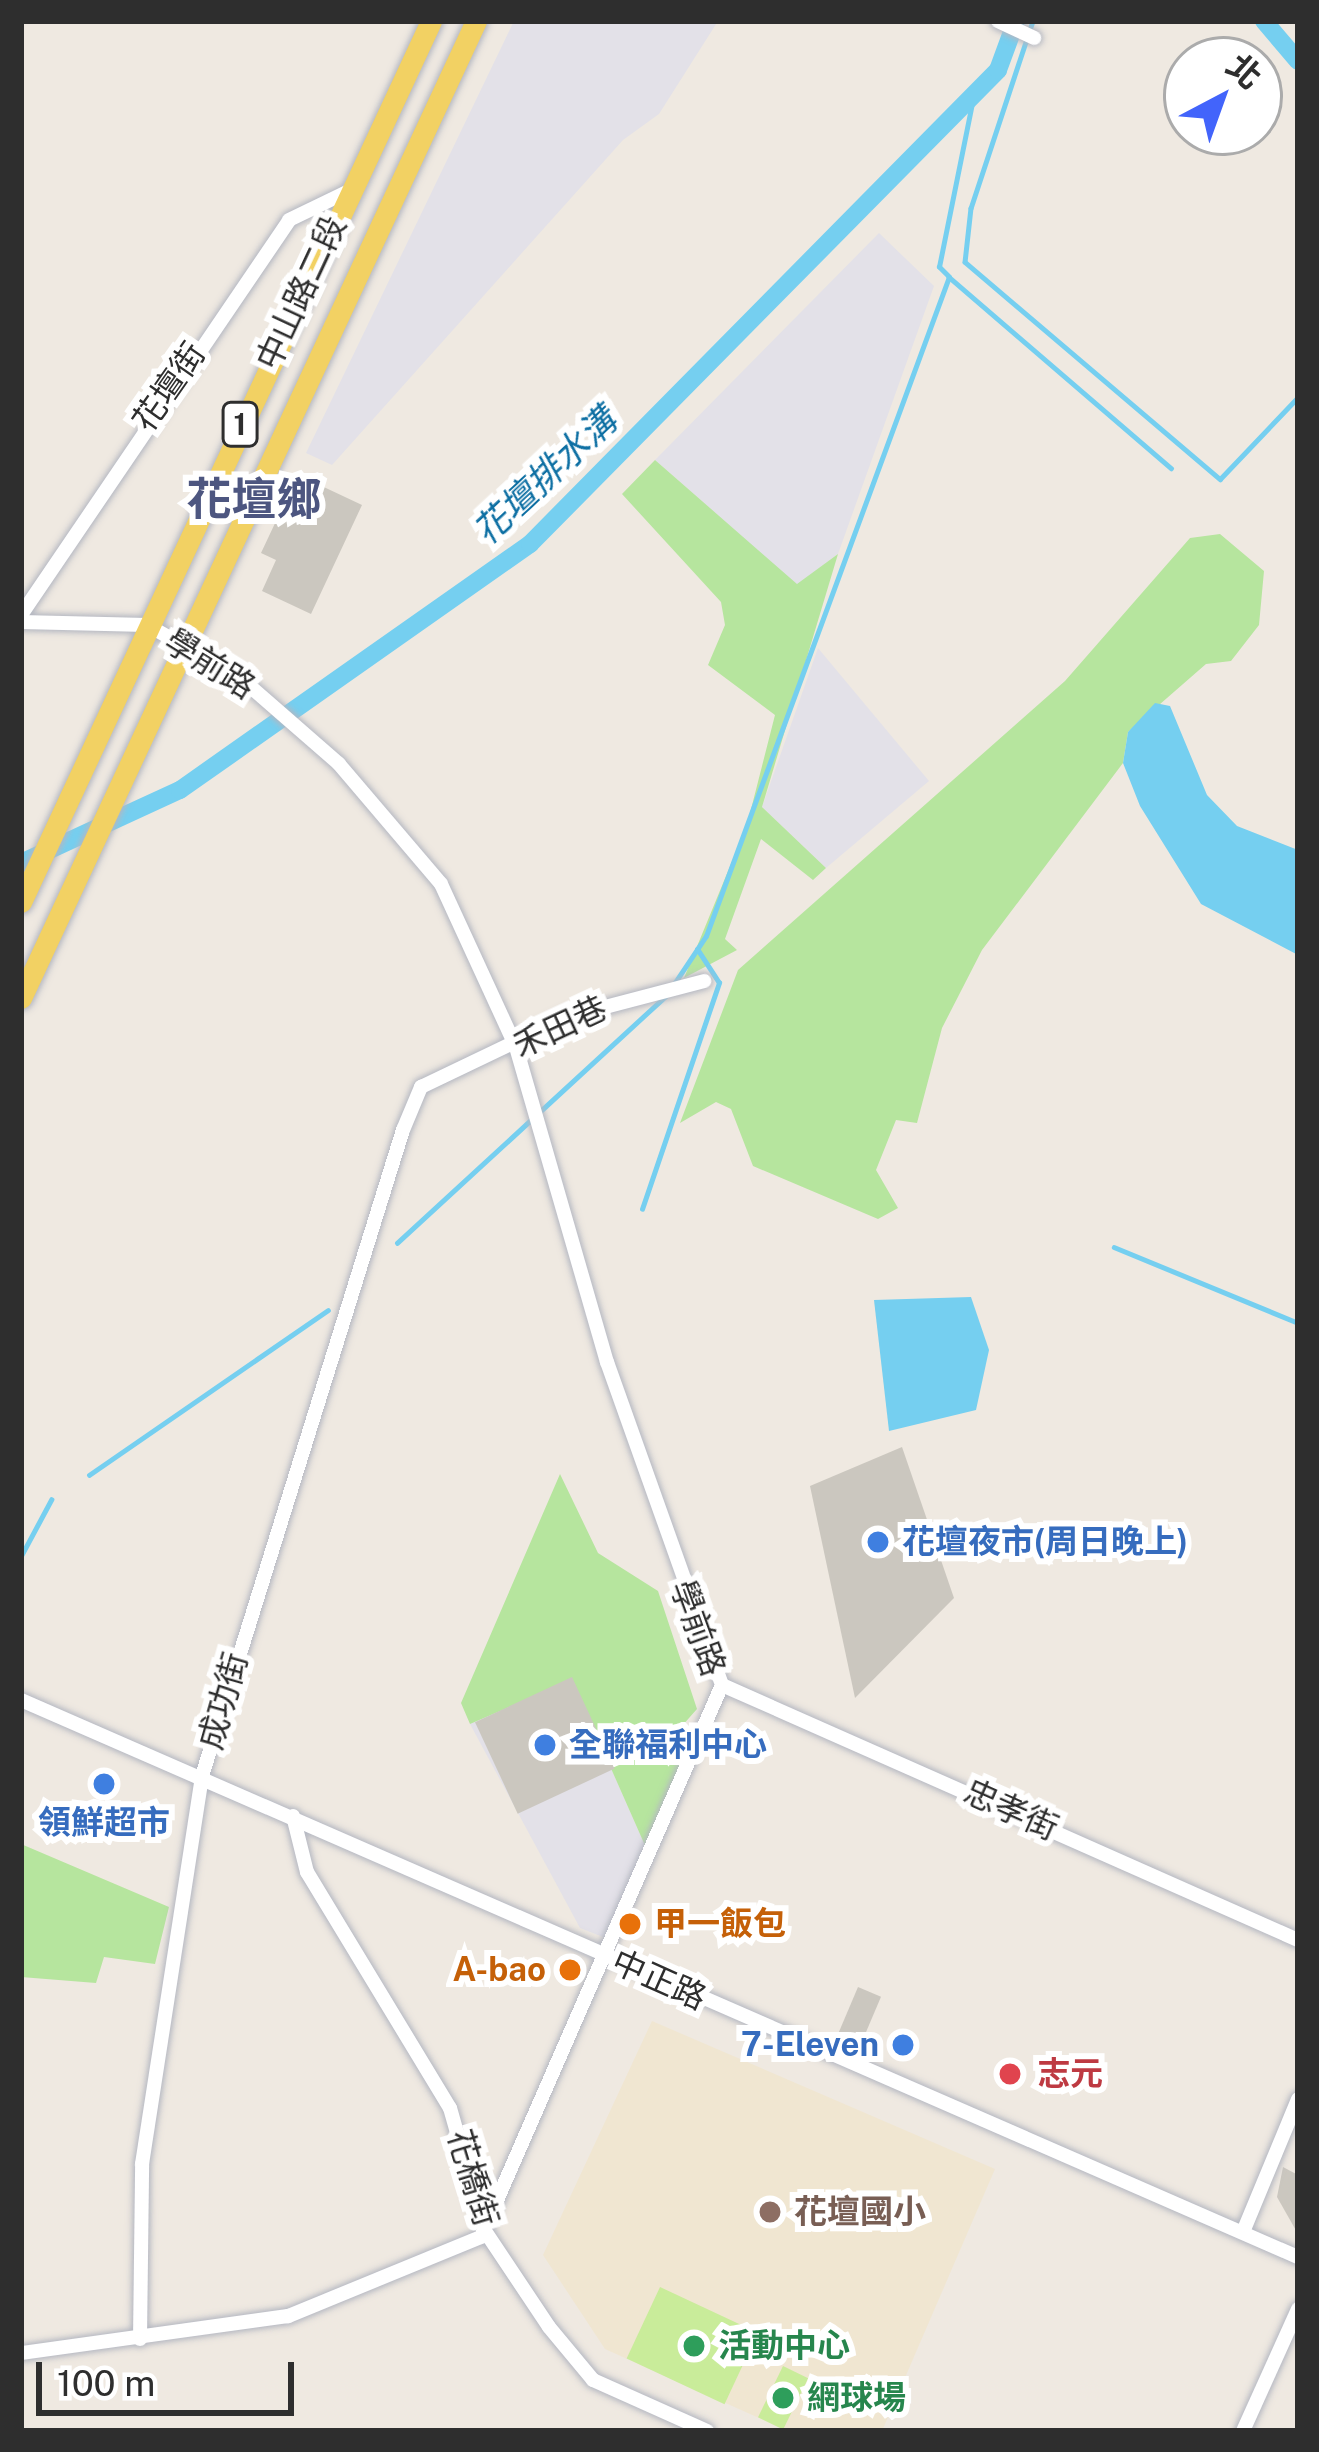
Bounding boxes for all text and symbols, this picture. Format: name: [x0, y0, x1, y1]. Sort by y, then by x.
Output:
north arrow: [1163, 36, 1283, 156]
text: 北: [1220, 46, 1270, 96]
street label: 中山路二段: [248, 210, 354, 376]
street label: 花壇街: [124, 335, 214, 439]
water label: 花壇排水溝: [464, 399, 626, 553]
road number: 1: [219, 400, 261, 448]
district label: 花壇鄉: [187, 472, 321, 526]
street label: 學前路: [158, 621, 262, 707]
street label: 禾田巷: [507, 988, 613, 1066]
place label: 花壇夜市(周日晚上): [902, 1522, 1188, 1562]
marker: 花壇夜市(周日晚上): [865, 1529, 891, 1555]
street label: 學前路: [662, 1575, 734, 1681]
street label: 成功街: [190, 1648, 256, 1754]
place label: 全聯福利中心: [569, 1725, 767, 1765]
marker: 全聯福利中心: [532, 1732, 558, 1758]
marker: 領鮮超市: [91, 1771, 117, 1797]
street label: 忠孝街: [958, 1772, 1064, 1848]
place label: 領鮮超市: [38, 1803, 170, 1843]
place label: 甲一飯包: [654, 1904, 786, 1944]
marker: 甲一飯包: [617, 1911, 643, 1937]
street label: 中正路: [606, 1942, 712, 2018]
place label: A-bao: [452, 1950, 546, 1990]
marker: A-bao: [557, 1957, 583, 1983]
place label: 7-Eleven: [741, 2025, 879, 2065]
marker: 7-Eleven: [890, 2032, 916, 2058]
place label: 志元: [1037, 2054, 1103, 2094]
marker: 志元: [994, 2058, 1026, 2090]
street label: 花橋街: [440, 2125, 506, 2231]
place label: 花壇國小: [794, 2192, 926, 2232]
marker: 花壇國小: [757, 2199, 783, 2225]
place label: 活動中心: [718, 2326, 850, 2366]
marker: 活動中心: [681, 2333, 707, 2359]
scale bar: [42, 2338, 300, 2412]
text: 100 m: [57, 2362, 155, 2404]
place label: 網球場: [807, 2378, 906, 2418]
marker: 網球場: [770, 2385, 796, 2411]

